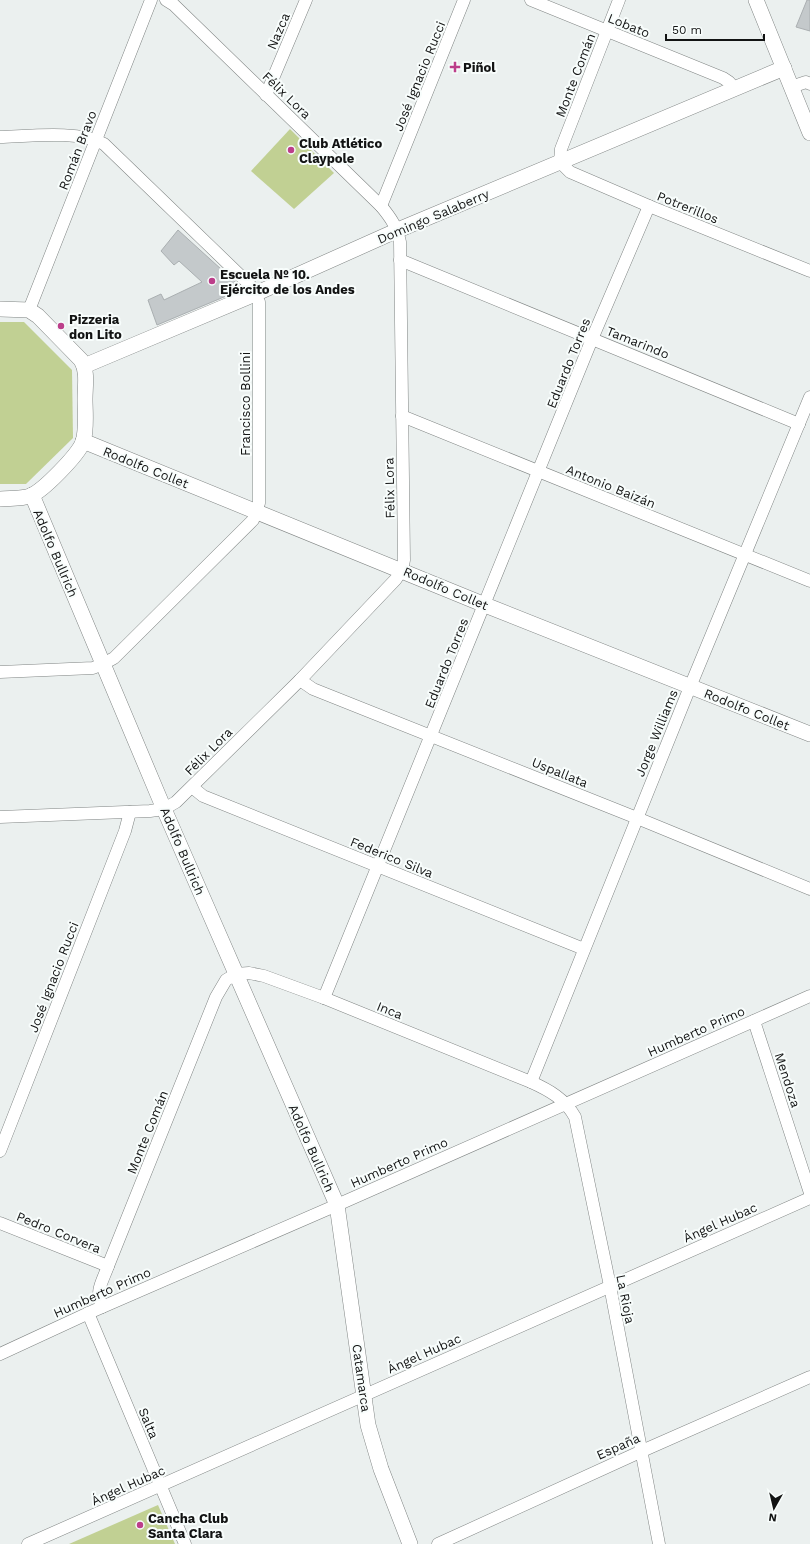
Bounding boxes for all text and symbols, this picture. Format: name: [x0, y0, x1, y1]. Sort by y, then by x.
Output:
street label: Nazca: [264, 10, 293, 52]
street label: Lobato: [606, 10, 652, 41]
scale bar: [666, 16, 764, 42]
street label: José Ignacio Rucci: [391, 19, 448, 133]
text: 50 m: [672, 23, 702, 37]
street label: Monte Comán: [553, 31, 598, 119]
place label: Piñol: [463, 60, 496, 75]
marker: Piñol: [450, 62, 460, 72]
street label: Félix Lora: [259, 69, 314, 122]
street label: Román Bravo: [55, 108, 100, 192]
place label: Club Atlético Claypole: [299, 136, 382, 166]
marker: Club Atlético Claypole: [286, 145, 296, 155]
street label: Domingo Salaberry: [375, 186, 492, 247]
street label: Potrerillos: [655, 188, 721, 227]
place label: Escuela Nº 10. Ejército de los Andes: [220, 267, 355, 297]
marker: Escuela Nº 10. Ejército de los Andes: [207, 276, 217, 286]
place label: Pizzeria don Lito: [69, 312, 122, 342]
street label: Eduardo Torres: [544, 316, 593, 410]
marker: Pizzeria don Lito: [56, 321, 66, 331]
street label: Tamarindo: [604, 323, 672, 362]
street label: Francisco Bollini: [238, 352, 253, 456]
street label: Rodolfo Collet: [101, 444, 191, 492]
street label: Félix Lora: [381, 457, 398, 519]
street label: Antonio Baizán: [564, 462, 658, 511]
street label: Adolfo Bullrich: [30, 507, 81, 599]
street label: Rodolfo Collet: [401, 564, 491, 613]
street label: Eduardo Torres: [422, 616, 471, 710]
street label: Rodolfo Collet: [702, 686, 792, 734]
street label: Jorge Williams: [632, 687, 681, 779]
street label: Félix Lora: [181, 724, 236, 778]
street label: Uspallata: [530, 754, 591, 791]
street label: Adolfo Bullrich: [157, 805, 208, 897]
street label: Federico Silva: [348, 834, 436, 881]
street label: José Ignacio Rucci: [25, 920, 82, 1035]
street label: Inca: [375, 999, 405, 1023]
street label: Humberto Primo: [645, 1003, 747, 1060]
street label: Mendoza: [772, 1051, 804, 1110]
street label: Monte Comán: [124, 1088, 171, 1176]
street label: Adolfo Bullrich: [286, 1102, 338, 1194]
street label: Humberto Primo: [348, 1134, 450, 1191]
street label: Ángel Hubac: [681, 1199, 759, 1245]
street label: Pedro Corvera: [14, 1209, 104, 1256]
street label: Humberto Primo: [51, 1264, 153, 1321]
street label: La Rioja: [613, 1273, 638, 1326]
street label: Ángel Hubac: [385, 1330, 463, 1376]
street label: Catamarca: [349, 1343, 374, 1414]
street label: Salta: [135, 1405, 162, 1441]
street label: España: [594, 1430, 643, 1463]
street label: Ángel Hubac: [89, 1462, 167, 1508]
north arrow: [754, 1488, 794, 1528]
text: N: [768, 1510, 778, 1524]
place label: Cancha Club Santa Clara: [148, 1511, 228, 1541]
marker: Cancha Club Santa Clara: [135, 1520, 145, 1530]

